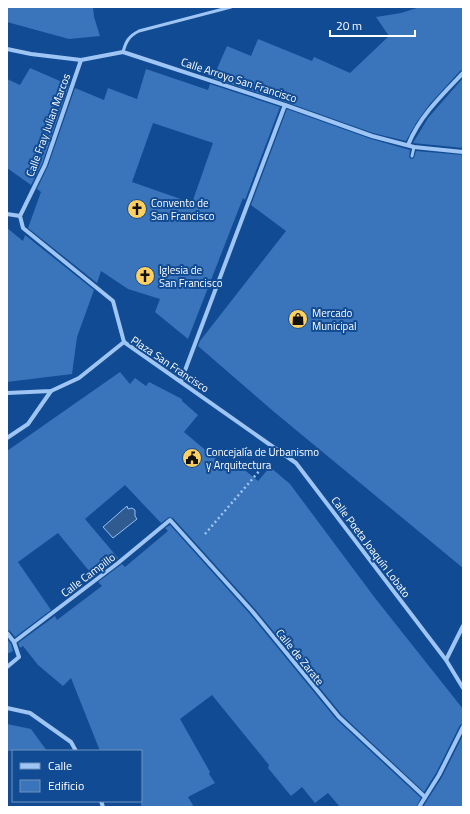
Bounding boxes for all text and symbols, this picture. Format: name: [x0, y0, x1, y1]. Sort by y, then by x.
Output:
scale bar: [330, 12, 415, 38]
text: 20 m: [336, 16, 362, 35]
street label: Calle Arroyo San Francisco: [179, 54, 299, 106]
street label: Calle Fray Julian Marcos: [22, 71, 74, 179]
place label: Convento de San Francisco: [151, 195, 215, 224]
church icon: Convento de San Francisco: [126, 198, 148, 220]
place label: Iglesia de San Francisco: [159, 262, 223, 291]
church icon: Iglesia de San Francisco: [134, 265, 156, 287]
place label: Mercado Municipal: [312, 305, 356, 334]
shop icon: Mercado Municipal: [287, 308, 309, 330]
street label: Plaza San Francisco: [128, 332, 212, 396]
place label: Concejalía de Urbanismo y Arquitectura: [206, 444, 319, 473]
public building icon: Concejalía de Urbanismo y Arquitectura: [181, 447, 203, 469]
street label: Calle Poeta Joaquín Lobato: [328, 493, 414, 601]
street label: Calle Campillo: [57, 549, 119, 601]
street label: Calle de Zarate: [272, 625, 328, 689]
legend: [12, 750, 142, 802]
text: Calle: [48, 756, 72, 775]
text: Edificio: [48, 776, 84, 795]

